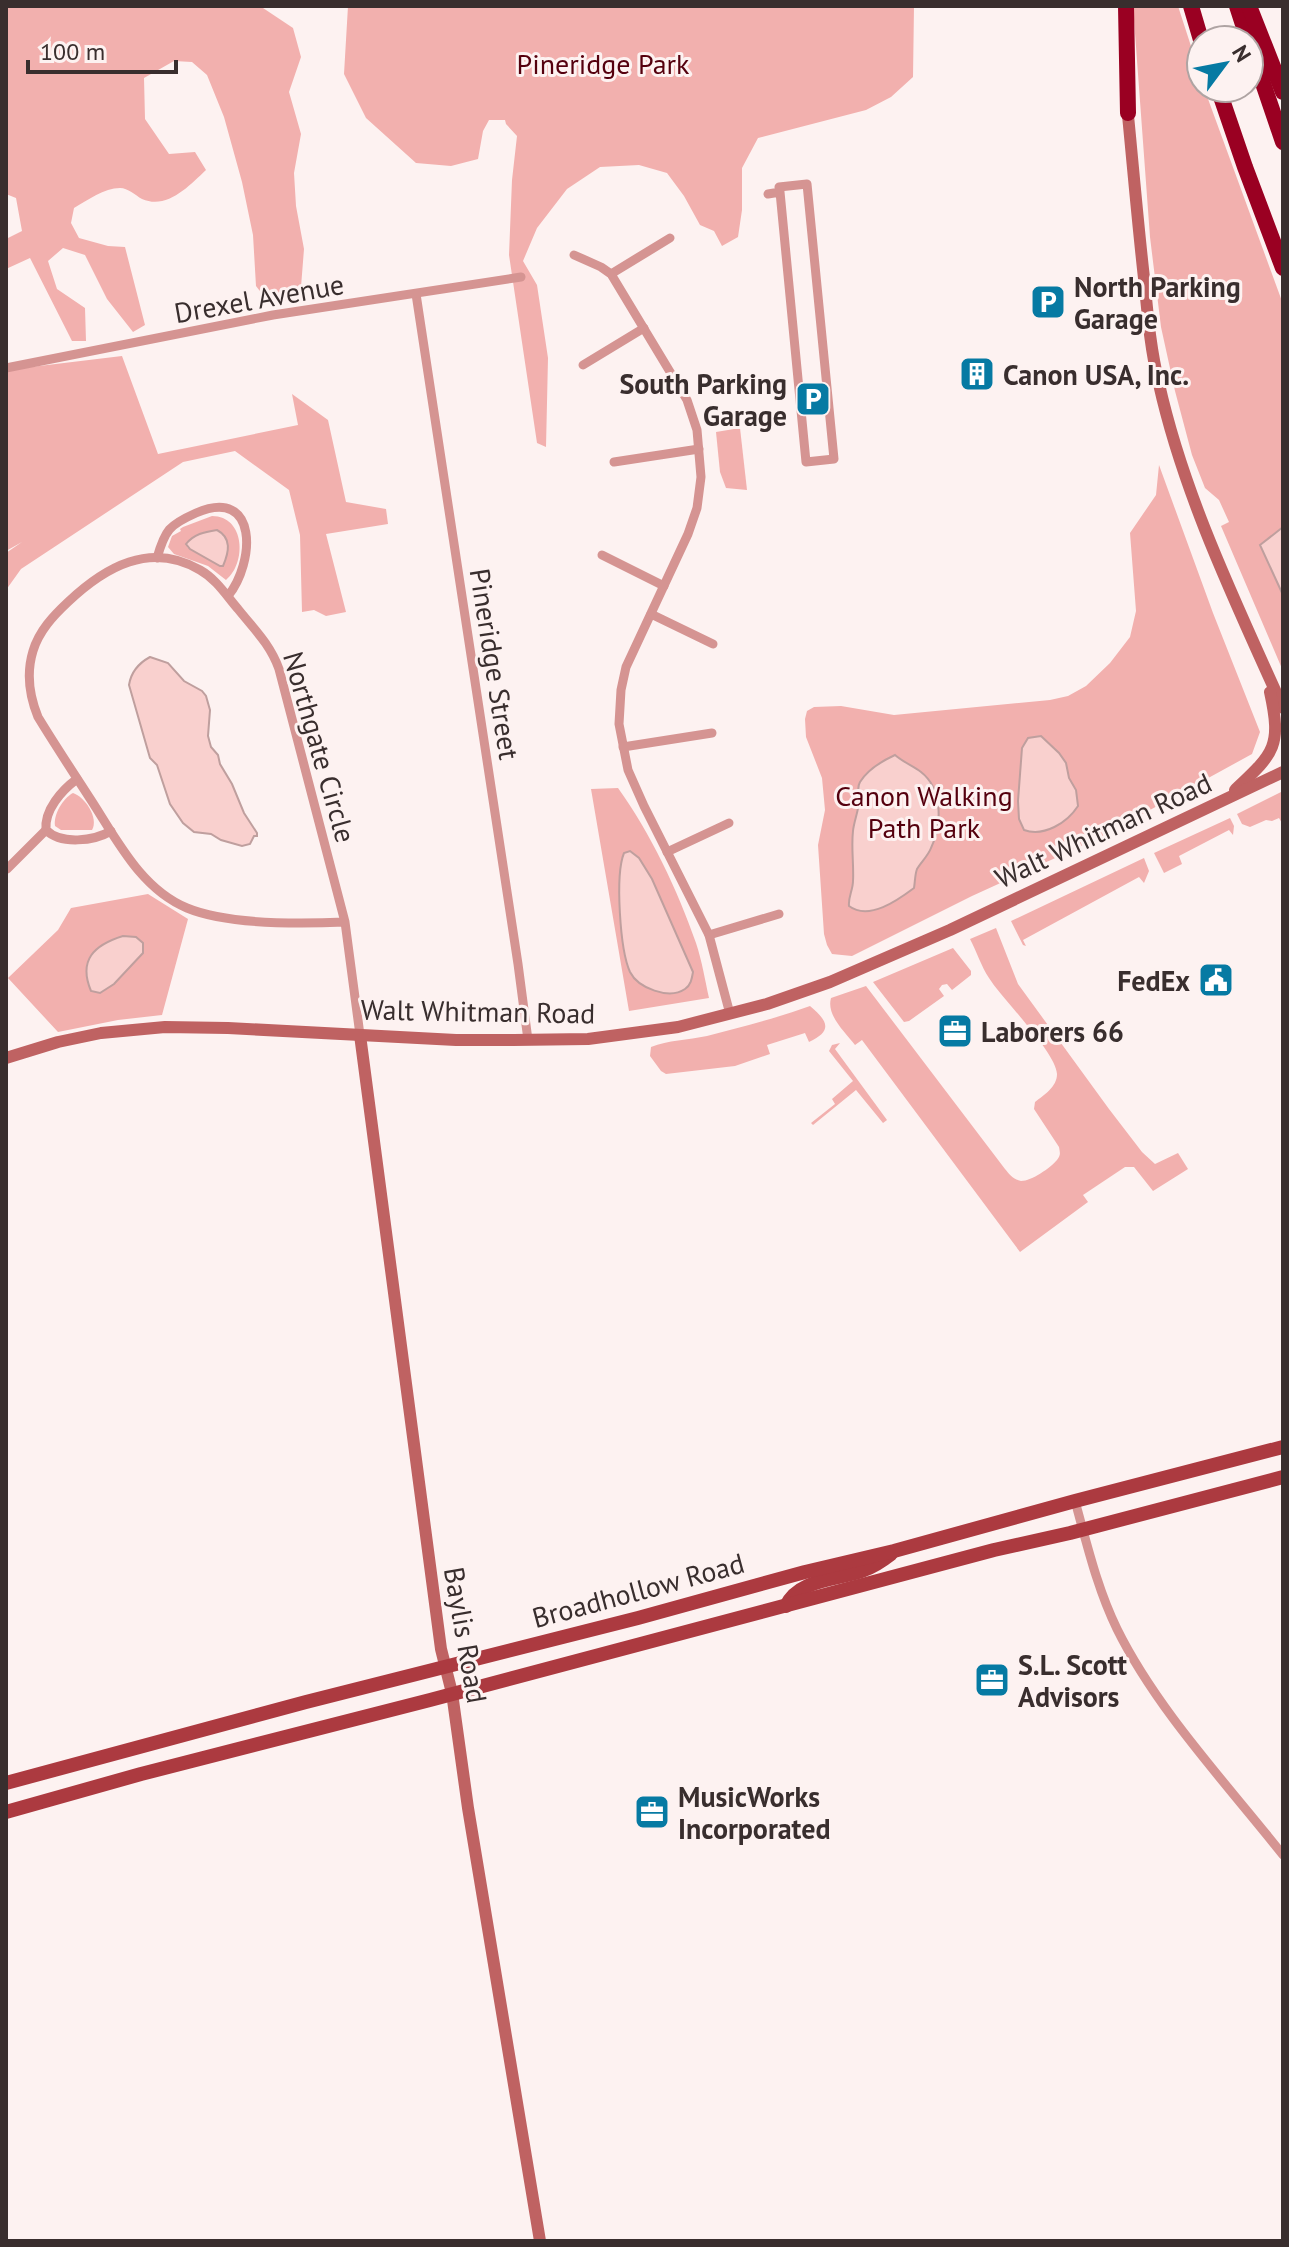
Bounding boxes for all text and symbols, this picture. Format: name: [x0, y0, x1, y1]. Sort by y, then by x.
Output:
scale bar: [28, 24, 176, 74]
north arrow: [1185, 24, 1265, 104]
text: 100 m: [40, 36, 105, 67]
text: N: [1226, 40, 1258, 67]
park label: Pineridge Park: [516, 45, 690, 82]
street label: Drexel Avenue: [171, 265, 347, 331]
place label: North Parking Garage: [1074, 268, 1241, 337]
parking icon: North Parking Garage: [1029, 283, 1067, 321]
building icon: Canon USA, Inc.: [958, 355, 996, 393]
place label: Canon USA, Inc.: [1003, 356, 1189, 393]
place label: South Parking Garage: [619, 365, 787, 434]
parking icon: South Parking Garage: [794, 380, 832, 418]
street label: Pineridge Street: [462, 566, 528, 763]
street label: Northgate Circle: [275, 647, 365, 847]
street label: Walt Whitman Road: [989, 764, 1217, 896]
park label: Canon Walking Path Park: [835, 777, 1013, 846]
public building icon: FedEx: [1197, 961, 1235, 999]
place label: FedEx: [1117, 962, 1190, 999]
street label: Walt Whitman Road: [360, 990, 596, 1032]
office icon: Laborers 66: [936, 1012, 974, 1050]
place label: Laborers 66: [981, 1013, 1124, 1050]
street label: Broadhollow Road: [528, 1544, 748, 1636]
street label: Baylis Road: [436, 1564, 496, 1706]
place label: S.L. Scott Advisors: [1018, 1646, 1127, 1715]
office icon: S.L. Scott Advisors: [973, 1661, 1011, 1699]
place label: MusicWorks Incorporated: [678, 1778, 831, 1847]
office icon: MusicWorks Incorporated: [633, 1793, 671, 1831]

